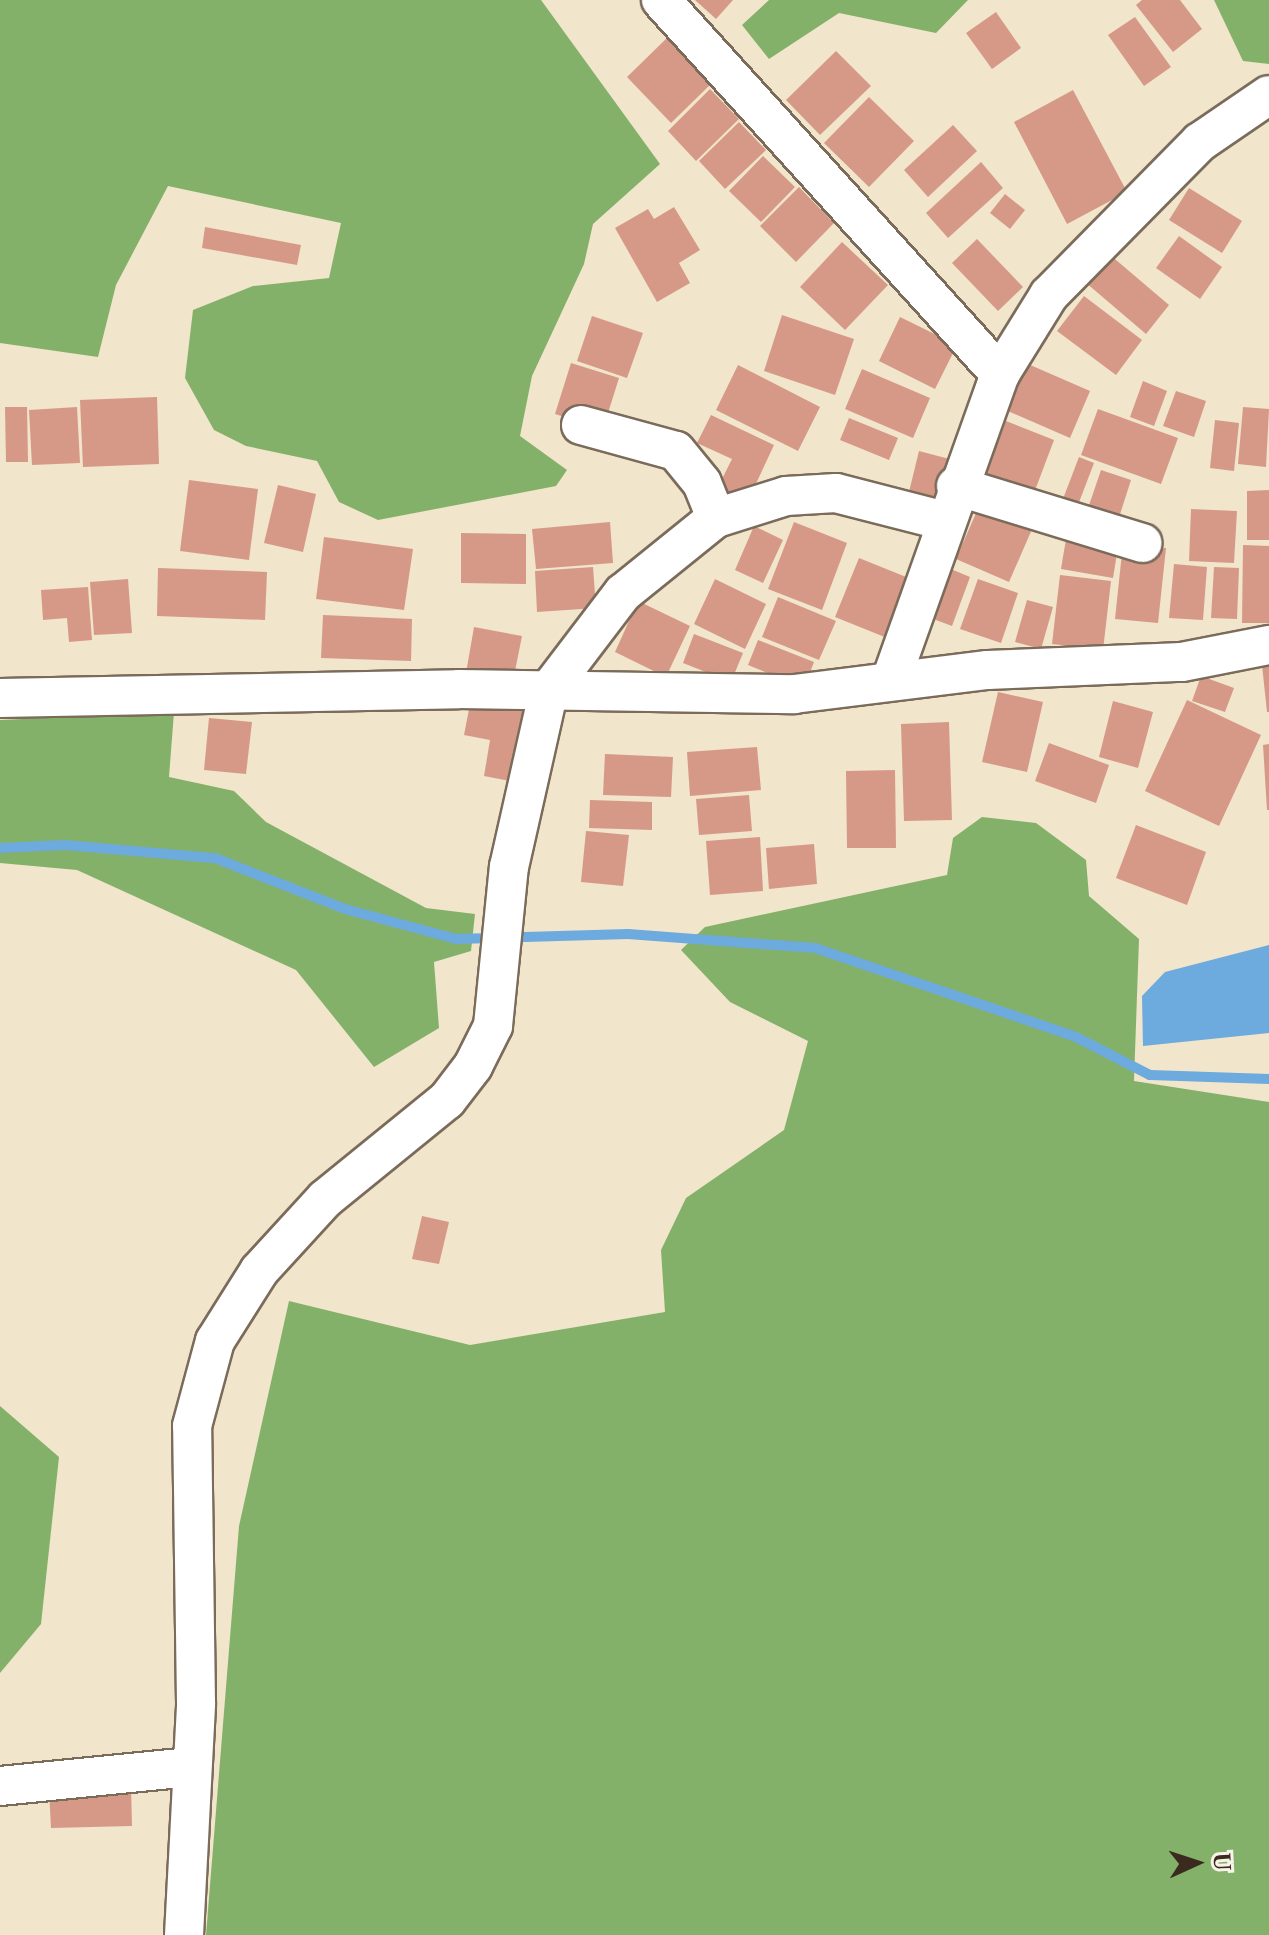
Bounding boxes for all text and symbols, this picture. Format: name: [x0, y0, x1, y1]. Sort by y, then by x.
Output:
north arrow: [1157, 1823, 1237, 1903]
text: U: [1208, 1852, 1235, 1871]

